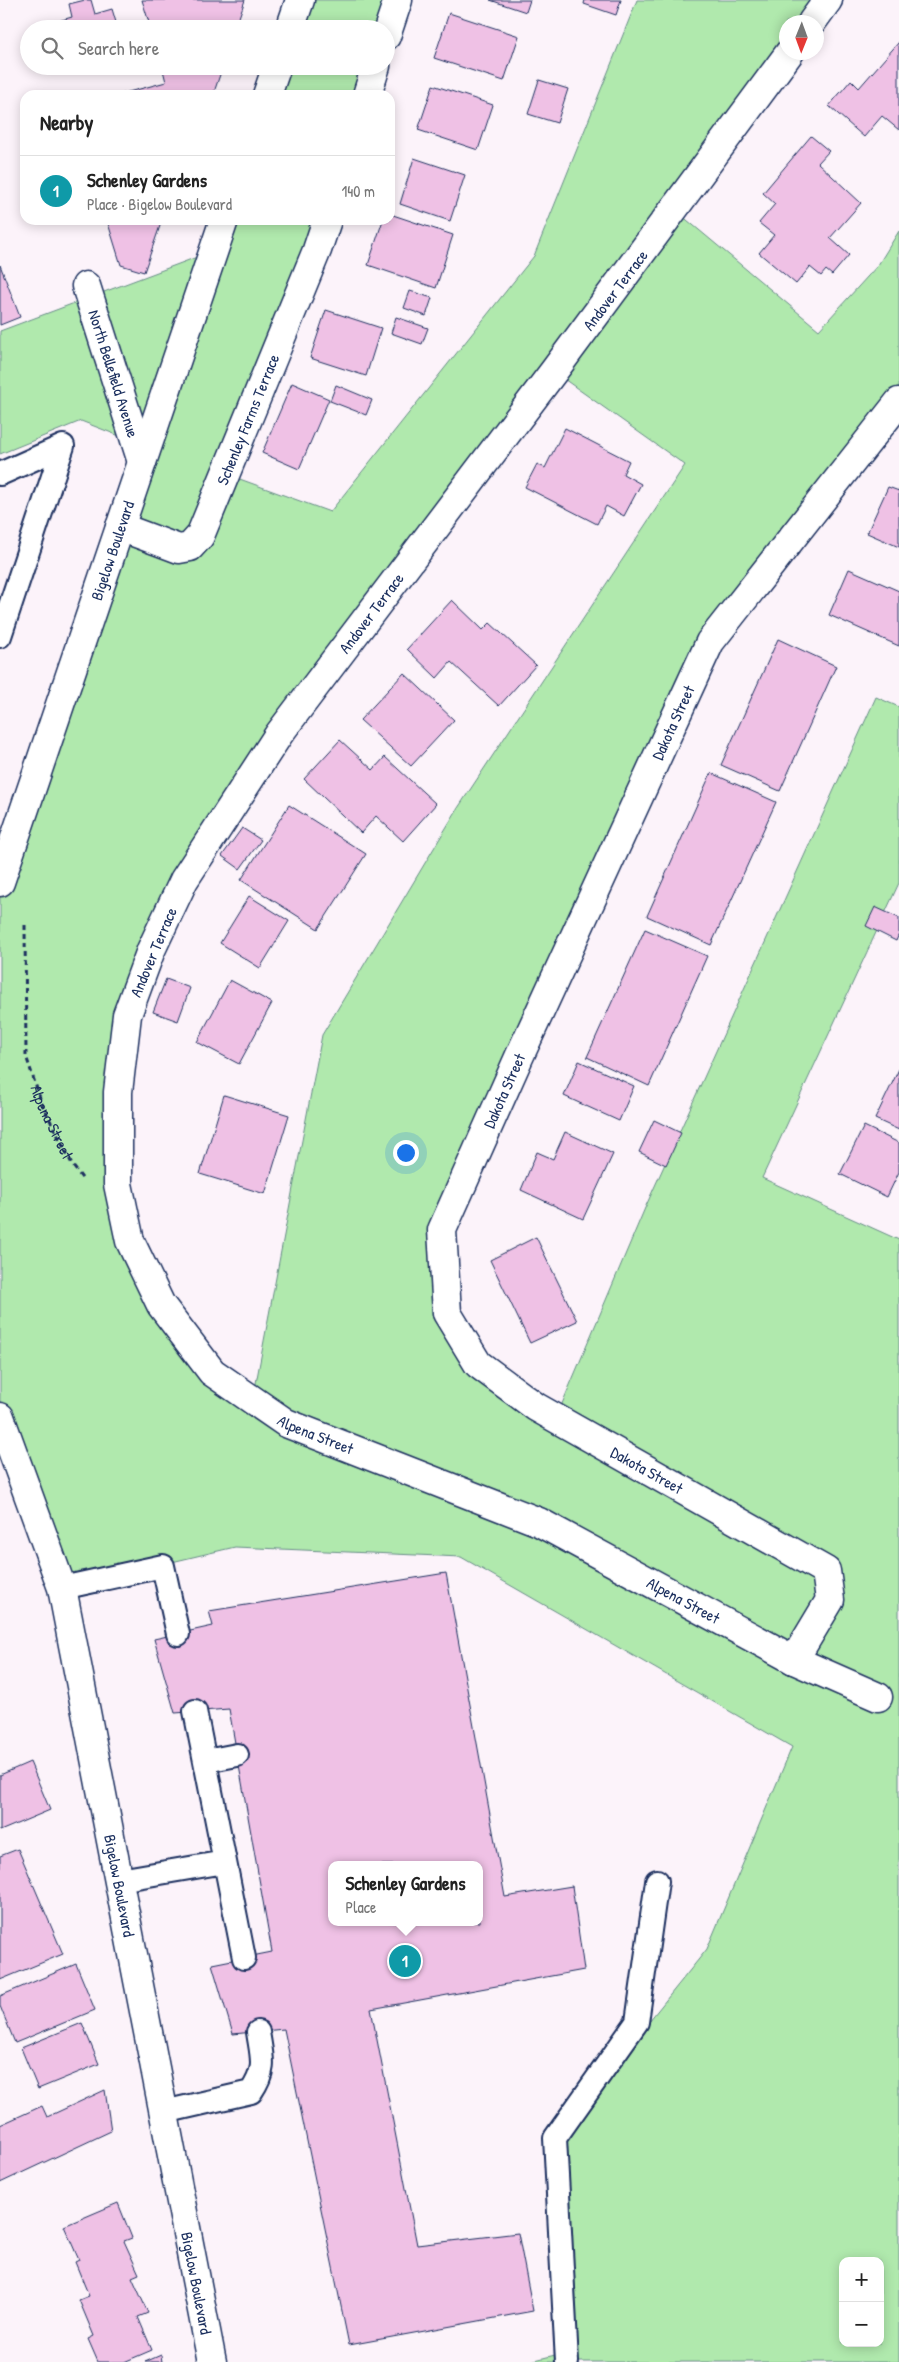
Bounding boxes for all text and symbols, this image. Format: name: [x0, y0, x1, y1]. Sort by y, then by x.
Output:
north arrow: [779, 15, 824, 60]
search box: [20, 20, 395, 75]
icon: search: [38, 34, 66, 62]
text: Search here: [78, 35, 159, 61]
text: Nearby: [40, 108, 93, 137]
text: Schenley Gardens: [87, 167, 207, 193]
text: 1: [53, 180, 59, 202]
text: 140 m: [341, 180, 375, 202]
text: Place · Bigelow Boulevard: [87, 193, 232, 215]
street label: Andover Terrace: [578, 245, 653, 335]
street label: North Bellefield Avenue: [83, 307, 145, 441]
street label: Schenley Farms Terrace: [211, 350, 284, 488]
street label: Bigelow Boulevard: [85, 498, 139, 603]
street label: Andover Terrace: [334, 568, 409, 658]
street label: Dakota Street: [646, 681, 700, 763]
street label: Andover Terrace: [124, 903, 182, 1000]
street label: Dakota Street: [478, 1049, 531, 1132]
street label: Alpena Street: [25, 1082, 79, 1163]
your location: [393, 1140, 419, 1166]
street label: Alpena Street: [273, 1409, 357, 1460]
street label: Dakota Street: [607, 1441, 688, 1499]
street label: Alpena Street: [643, 1572, 724, 1629]
street label: Bigelow Boulevard: [99, 1833, 140, 1939]
popup: [328, 1861, 483, 1926]
text: Schenley Gardens: [345, 1870, 466, 1896]
text: Place: [345, 1896, 376, 1918]
pin: 1: [389, 1942, 421, 1980]
street label: Bigelow Boulevard: [176, 2230, 217, 2336]
map controls: [839, 2257, 884, 2347]
button: +: [839, 2257, 884, 2302]
button: −: [839, 2302, 884, 2347]

